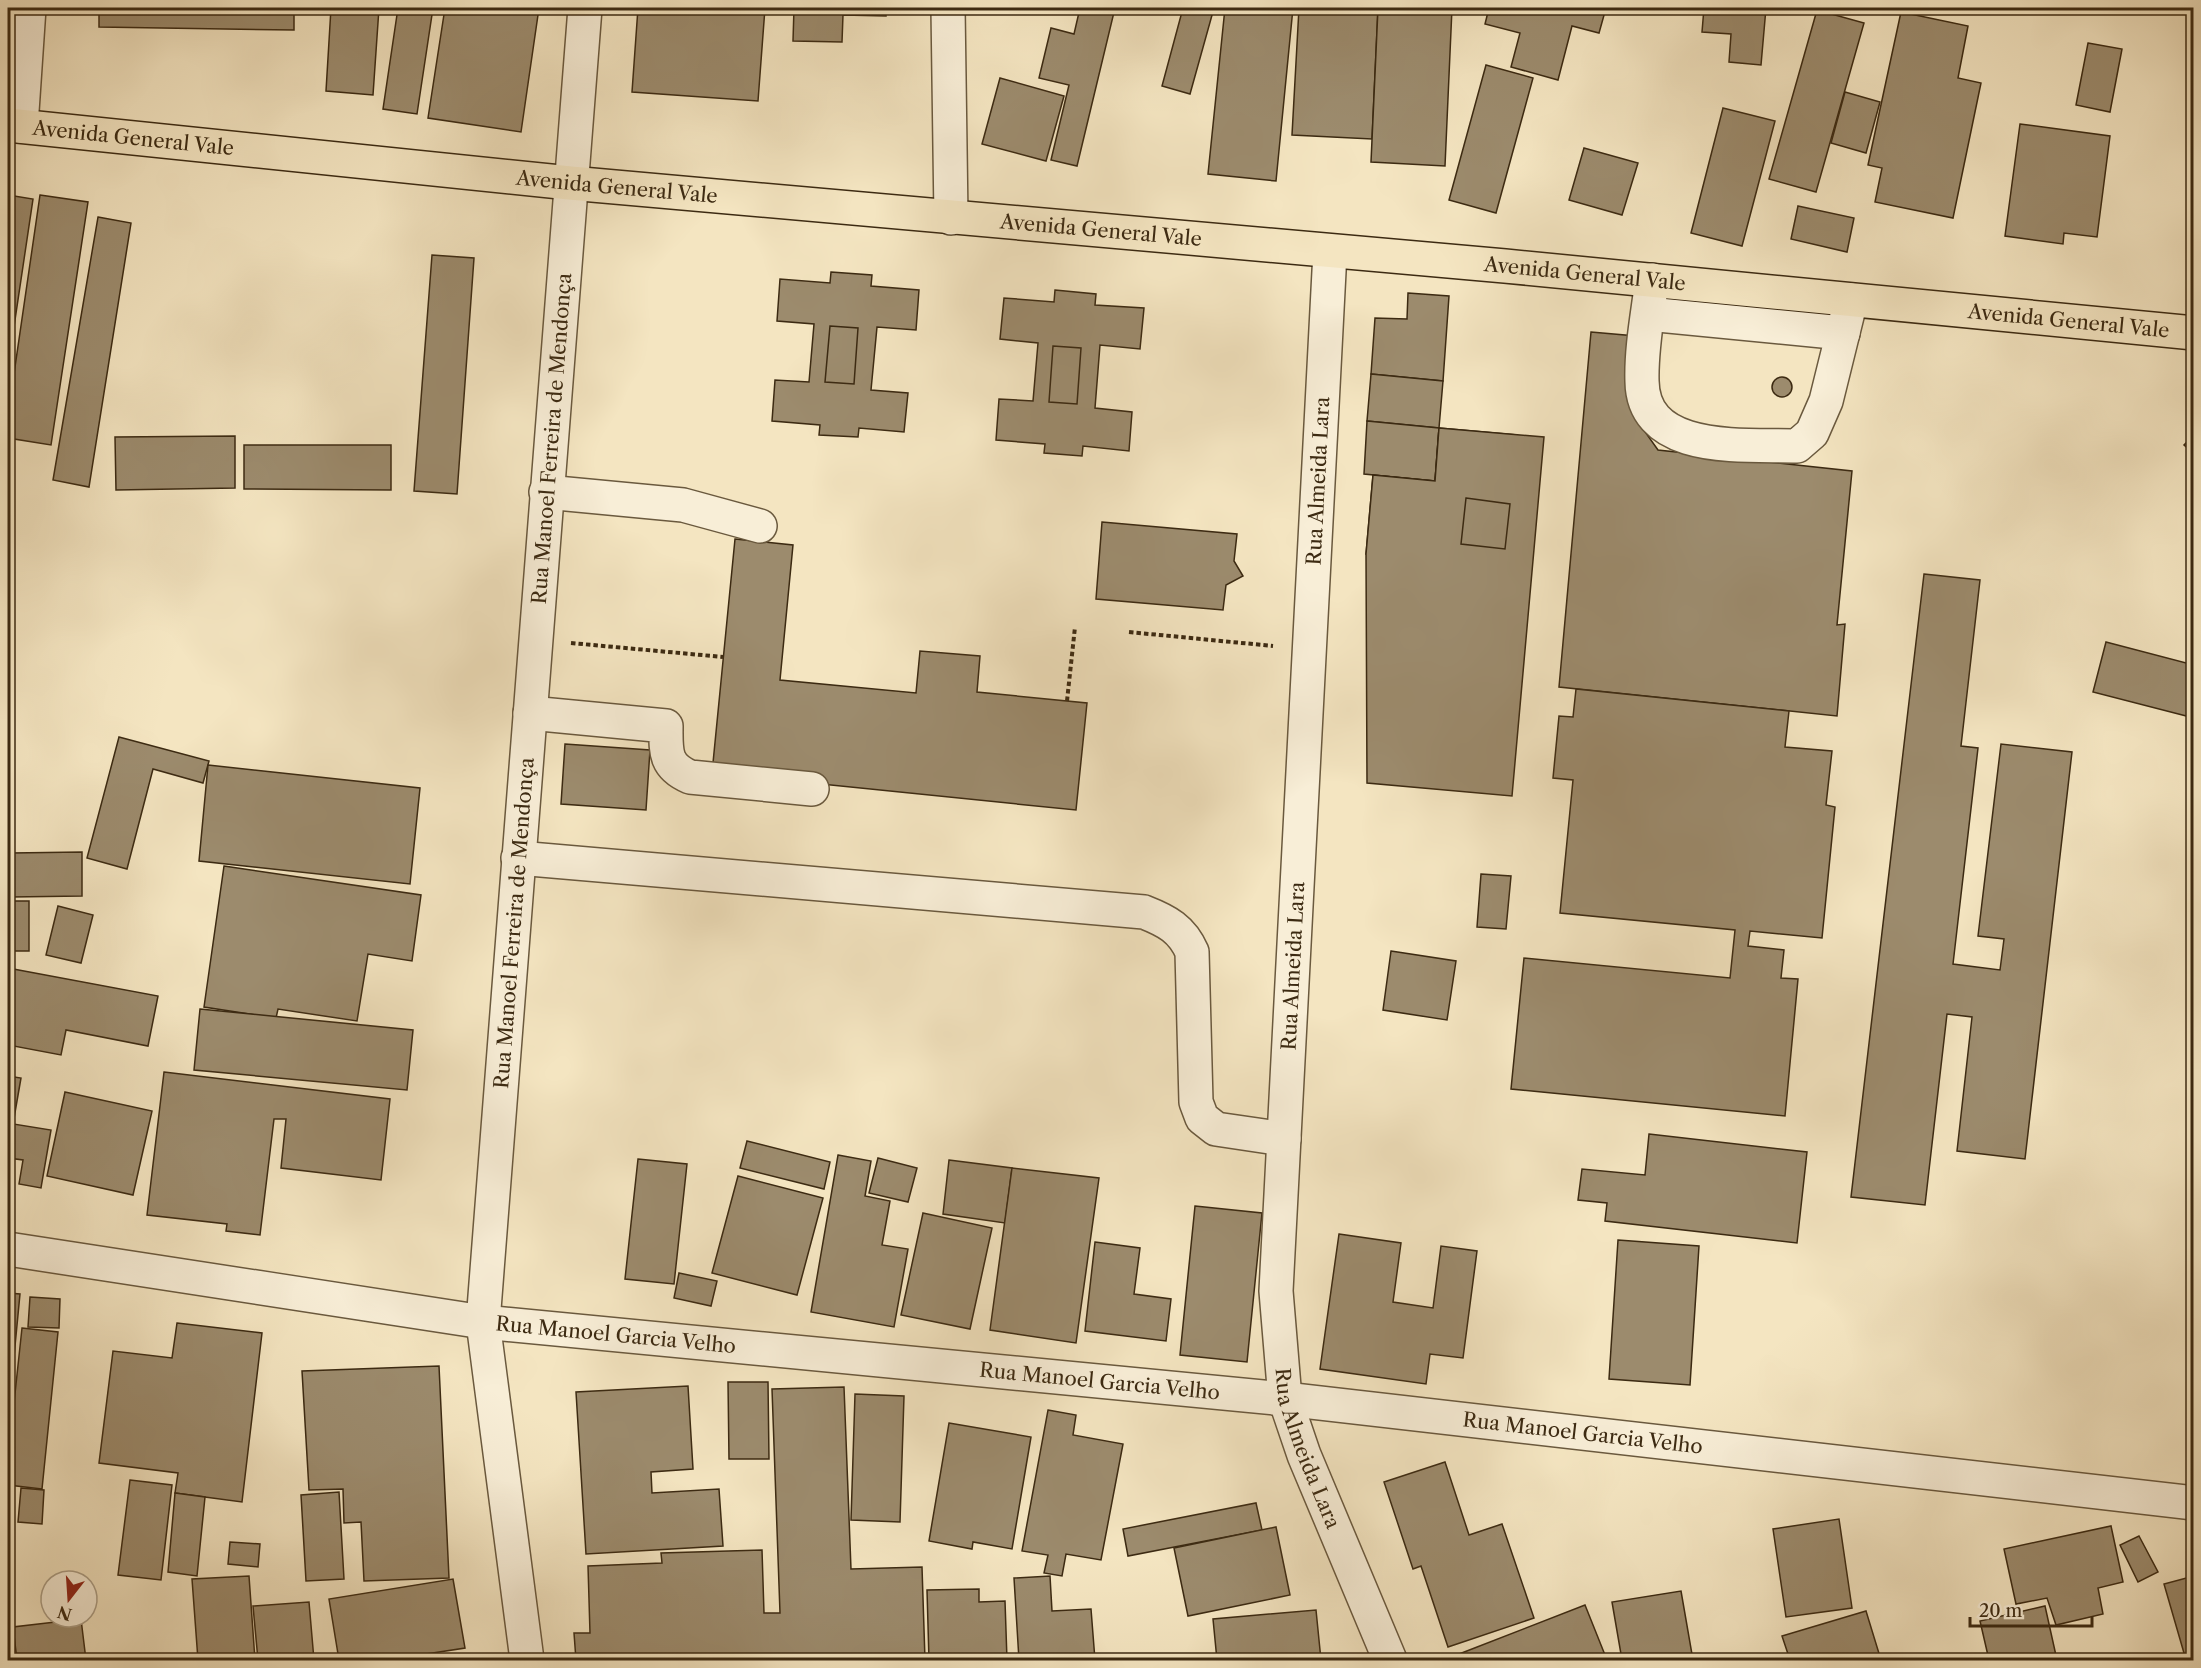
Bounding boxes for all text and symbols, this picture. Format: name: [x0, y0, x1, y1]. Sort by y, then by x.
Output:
street label: Avenida General Vale: [30, 116, 235, 160]
street label: Avenida General Vale: [514, 165, 719, 208]
street label: Avenida General Vale: [998, 209, 1203, 251]
street label: Avenida General Vale: [1482, 252, 1687, 296]
street label: Rua Manoel Ferreira de Mendonça: [527, 272, 576, 605]
street label: Avenida General Vale: [1966, 299, 2171, 343]
street label: Rua Almeida Lara: [1302, 396, 1334, 566]
street label: Rua Manoel Ferreira de Mendonça: [489, 756, 539, 1090]
street label: Rua Almeida Lara: [1277, 881, 1309, 1051]
street label: Rua Manoel Garcia Velho: [494, 1311, 737, 1358]
street label: Rua Manoel Garcia Velho: [978, 1358, 1221, 1405]
street label: Rua Almeida Lara: [1270, 1367, 1346, 1532]
street label: Rua Manoel Garcia Velho: [1461, 1407, 1704, 1459]
north arrow: [39, 1569, 99, 1629]
scale bar: [1970, 1590, 2092, 1628]
text: 20 m: [1979, 1600, 2023, 1622]
text: N: [55, 1602, 74, 1625]

